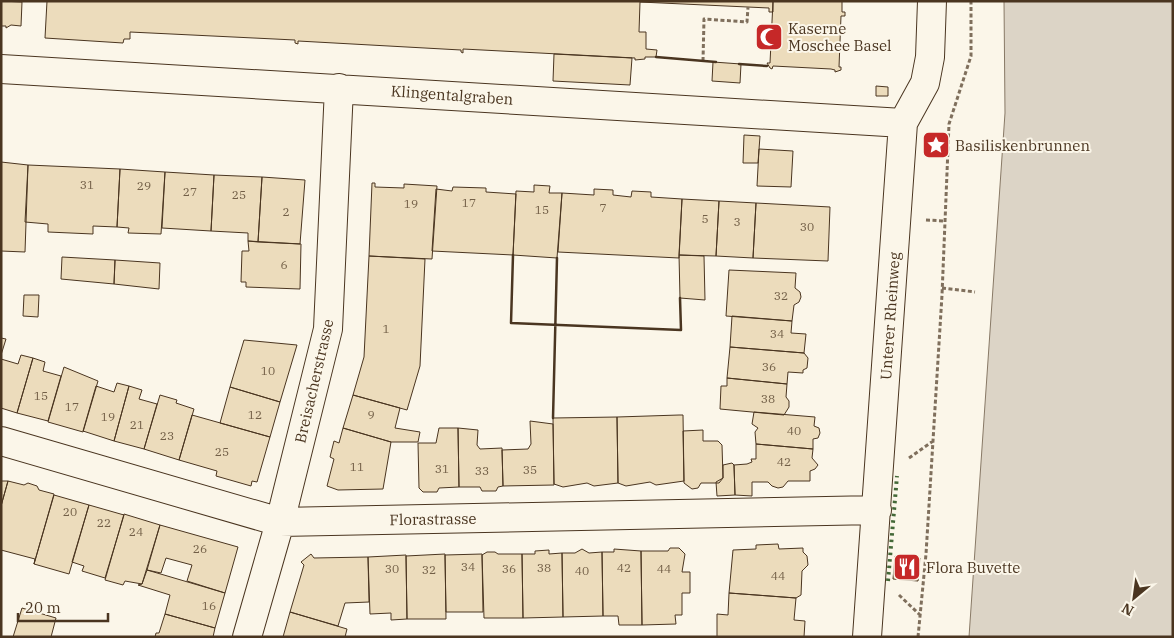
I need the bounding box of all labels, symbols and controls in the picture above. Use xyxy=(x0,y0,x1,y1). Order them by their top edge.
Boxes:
place label: Kaserne Moschee Basel xyxy=(788,19,892,55)
mosque icon: Kaserne Moschee Basel xyxy=(754,22,784,52)
street label: Klingentalgraben xyxy=(390,81,514,109)
place icon: Basiliskenbrunnen xyxy=(921,130,951,160)
place label: Basiliskenbrunnen xyxy=(955,136,1090,155)
house number: 31 xyxy=(80,177,94,192)
house number: 29 xyxy=(137,178,151,193)
house number: 27 xyxy=(183,184,197,199)
house number: 25 xyxy=(232,187,246,202)
house number: 17 xyxy=(462,195,476,210)
house number: 19 xyxy=(404,196,418,211)
house number: 7 xyxy=(599,200,607,215)
house number: 15 xyxy=(535,202,549,217)
house number: 2 xyxy=(282,204,290,219)
house number: 5 xyxy=(701,211,709,226)
house number: 3 xyxy=(733,214,741,229)
house number: 30 xyxy=(800,219,814,234)
street label: Unterer Rheinweg xyxy=(876,251,904,381)
house number: 6 xyxy=(280,257,288,272)
house number: 32 xyxy=(774,288,788,303)
street label: Breisacherstrasse xyxy=(290,317,338,445)
house number: 1 xyxy=(382,321,390,336)
house number: 34 xyxy=(770,326,784,341)
house number: 36 xyxy=(762,359,776,374)
house number: 10 xyxy=(261,363,275,378)
house number: 15 xyxy=(34,388,48,403)
house number: 38 xyxy=(761,391,775,406)
house number: 17 xyxy=(65,399,79,414)
house number: 12 xyxy=(248,407,262,422)
house number: 9 xyxy=(367,407,375,422)
house number: 19 xyxy=(101,409,115,424)
house number: 21 xyxy=(130,417,144,432)
house number: 40 xyxy=(787,423,801,438)
house number: 23 xyxy=(160,428,174,443)
house number: 25 xyxy=(215,444,229,459)
house number: 42 xyxy=(777,454,791,469)
house number: 11 xyxy=(350,459,364,474)
house number: 31 xyxy=(435,461,449,476)
house number: 35 xyxy=(523,462,537,477)
house number: 33 xyxy=(475,463,489,478)
house number: 20 xyxy=(63,504,77,519)
street label: Florastrasse xyxy=(389,509,477,529)
house number: 22 xyxy=(97,515,111,530)
house number: 24 xyxy=(129,524,143,539)
house number: 26 xyxy=(193,541,207,556)
restaurant icon: Flora Buvette xyxy=(892,552,922,582)
place label: Flora Buvette xyxy=(926,558,1020,577)
house number: 34 xyxy=(461,559,475,574)
house number: 38 xyxy=(537,560,551,575)
house number: 42 xyxy=(617,560,631,575)
house number: 30 xyxy=(385,561,399,576)
house number: 36 xyxy=(502,561,516,576)
house number: 44 xyxy=(657,561,671,576)
house number: 32 xyxy=(422,562,436,577)
house number: 40 xyxy=(575,563,589,578)
house number: 44 xyxy=(771,568,785,583)
north arrow xyxy=(1109,573,1159,623)
scale bar xyxy=(18,590,108,622)
text: 20 m xyxy=(25,598,61,617)
house number: 16 xyxy=(202,598,216,613)
text: N xyxy=(1118,599,1137,620)

